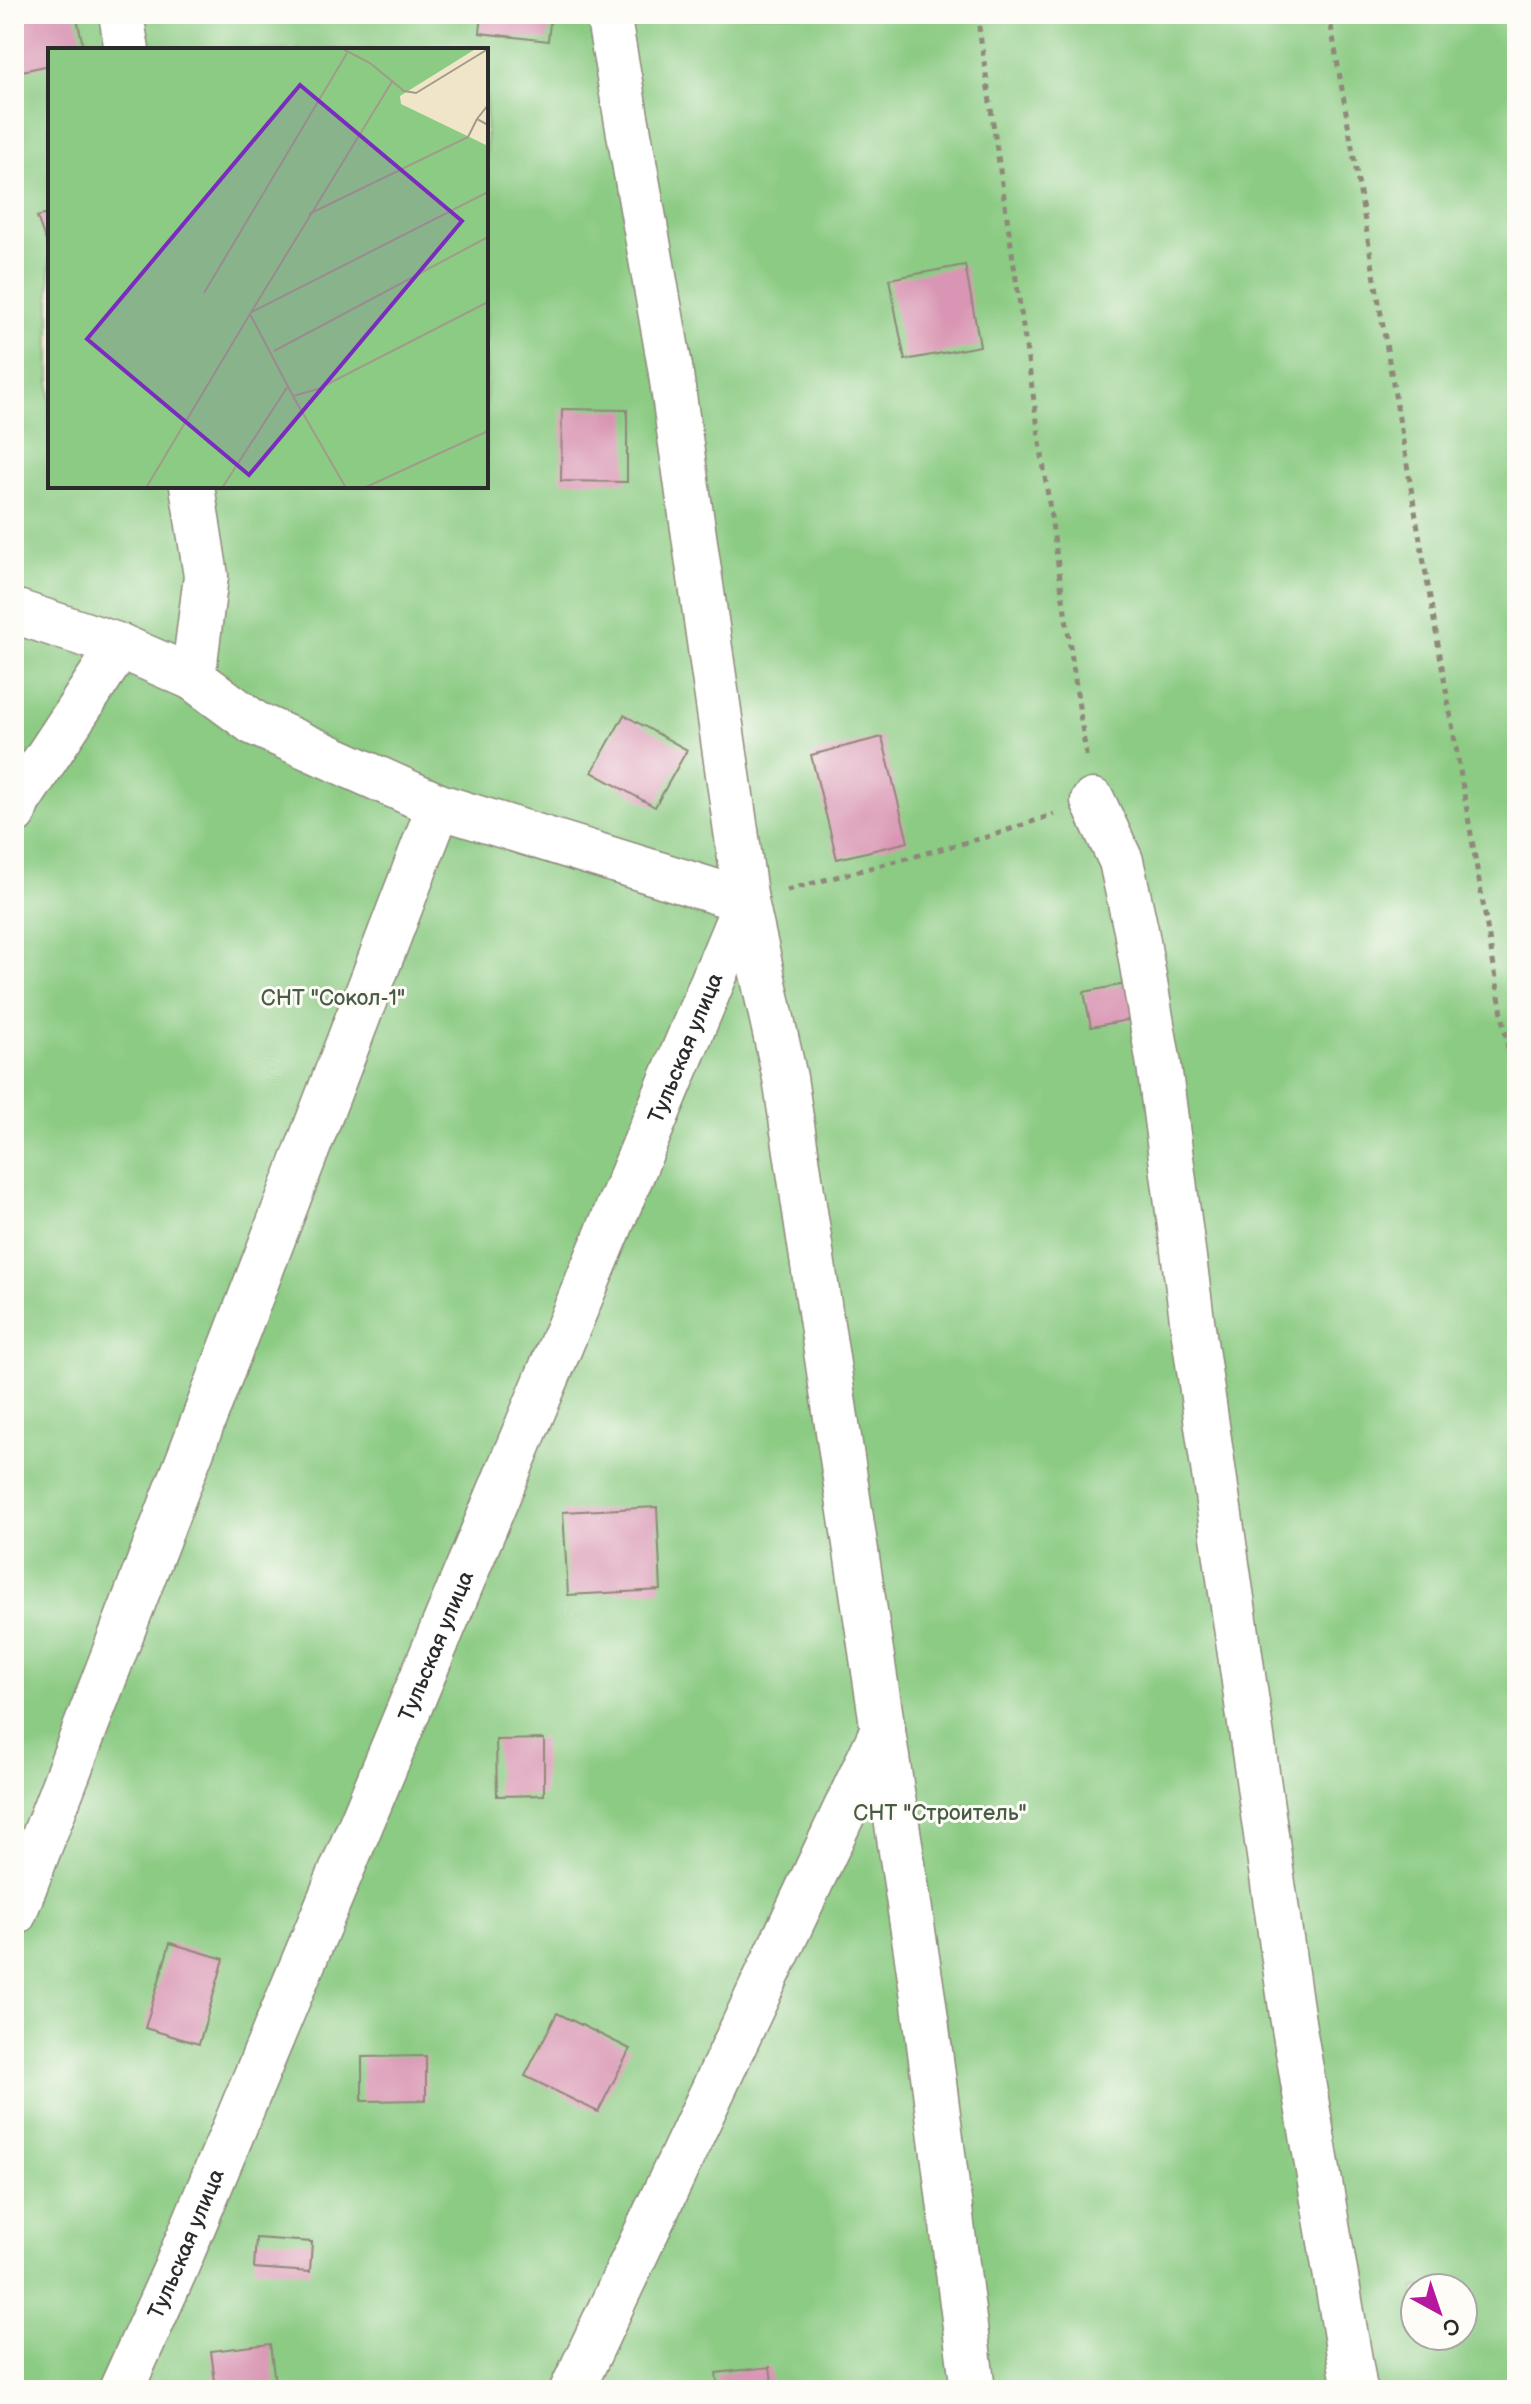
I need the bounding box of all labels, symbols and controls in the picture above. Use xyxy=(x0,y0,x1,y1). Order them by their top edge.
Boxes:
inset map xyxy=(48,48,488,488)
street label: Тульская улица xyxy=(643,969,730,1128)
park label: СНТ "Сокол-1" xyxy=(261,985,405,1012)
street label: Тульская улица xyxy=(393,1567,480,1726)
park label: СНТ "Строитель" xyxy=(853,1800,1027,1827)
street label: Тульская улица xyxy=(143,2165,231,2323)
north arrow xyxy=(1399,2272,1479,2352)
text: С xyxy=(1436,2311,1465,2341)

